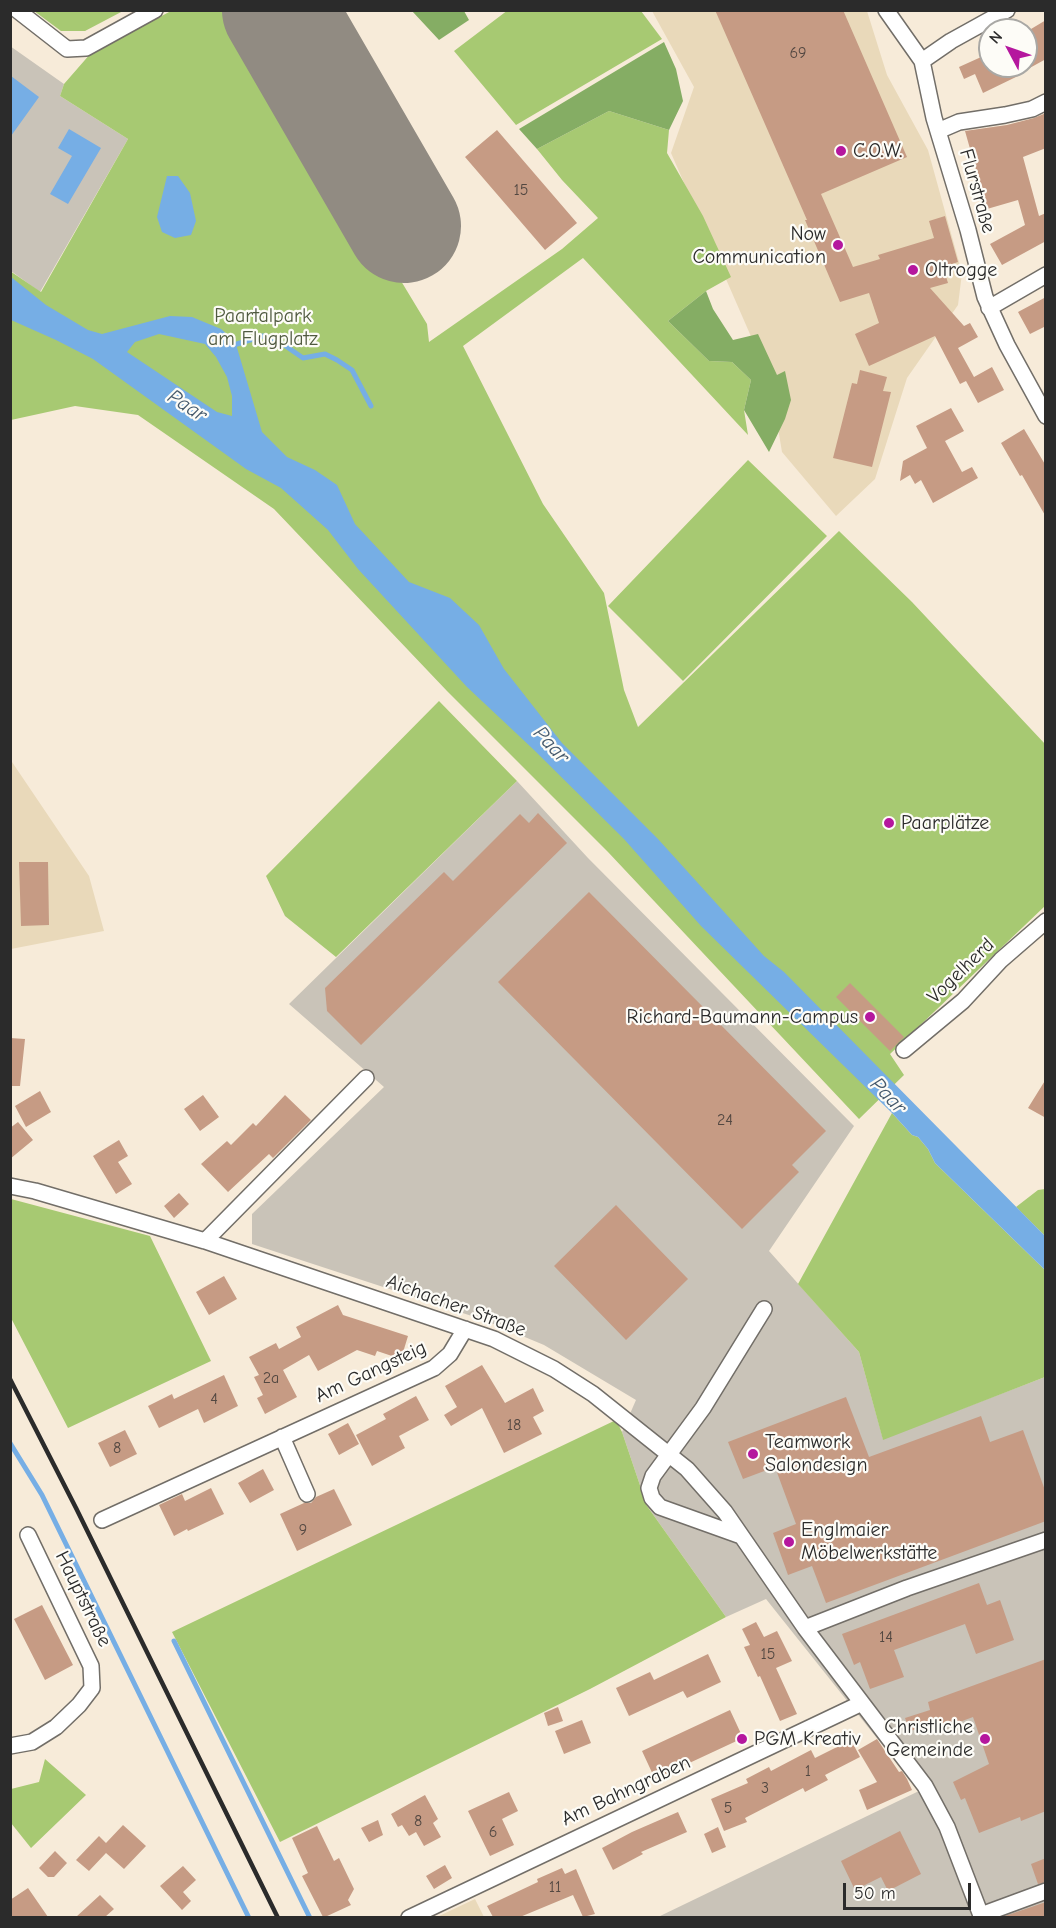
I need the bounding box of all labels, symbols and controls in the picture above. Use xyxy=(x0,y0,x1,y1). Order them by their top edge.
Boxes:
north arrow xyxy=(978,18,1038,78)
text: N xyxy=(986,28,1006,47)
house number: 69 xyxy=(789,43,807,63)
place label: C.O.W. xyxy=(853,139,902,163)
marker: C.O.W. xyxy=(834,144,848,158)
street label: Flurstraße xyxy=(954,146,1000,236)
house number: 15 xyxy=(513,180,529,200)
place label: Now Communication xyxy=(692,222,826,269)
marker: Now Communication xyxy=(831,238,845,252)
place label: Oltrogge xyxy=(925,258,997,282)
marker: Oltrogge xyxy=(906,263,920,277)
park label: Paartalpark am Flugplatz xyxy=(208,304,318,351)
water label: Paar xyxy=(163,384,211,428)
water label: Paar xyxy=(528,721,574,769)
place label: Paarplätze xyxy=(901,811,989,835)
marker: Paarplätze xyxy=(882,816,896,830)
street label: Vogelherd xyxy=(923,933,999,1009)
place label: Richard-Baumann-Campus xyxy=(627,1005,858,1029)
marker: Richard-Baumann-Campus xyxy=(863,1010,877,1024)
water label: Paar xyxy=(864,1072,912,1120)
house number: 24 xyxy=(717,1110,733,1130)
street label: Aichacher Straße xyxy=(383,1270,529,1342)
street label: Am Gangsteig xyxy=(312,1336,430,1408)
house number: 2a xyxy=(263,1368,279,1388)
house number: 4 xyxy=(210,1389,218,1409)
house number: 18 xyxy=(507,1415,521,1435)
place label: Teamwork Salondesign xyxy=(765,1430,868,1477)
house number: 8 xyxy=(113,1438,121,1458)
marker: Teamwork Salondesign xyxy=(746,1447,760,1461)
place label: Englmaier Möbelwerkstätte xyxy=(801,1518,937,1565)
house number: 9 xyxy=(299,1520,307,1540)
marker: Englmaier Möbelwerkstätte xyxy=(782,1535,796,1549)
street label: Hauptstraße xyxy=(50,1547,116,1651)
house number: 14 xyxy=(879,1627,893,1647)
house number: 15 xyxy=(760,1644,776,1664)
place label: Christliche Gemeinde xyxy=(884,1715,973,1762)
place label: PGM Kreativ xyxy=(754,1727,861,1751)
marker: PGM Kreativ xyxy=(735,1732,749,1746)
marker: Christliche Gemeinde xyxy=(978,1732,992,1746)
street label: Am Bahngraben xyxy=(558,1751,694,1831)
house number: 1 xyxy=(805,1761,811,1781)
house number: 3 xyxy=(761,1778,769,1798)
house number: 5 xyxy=(724,1798,732,1818)
house number: 8 xyxy=(414,1811,422,1831)
house number: 6 xyxy=(489,1822,497,1842)
scale bar xyxy=(846,1871,974,1909)
house number: 11 xyxy=(549,1877,561,1897)
text: 50 m xyxy=(854,1883,896,1904)

